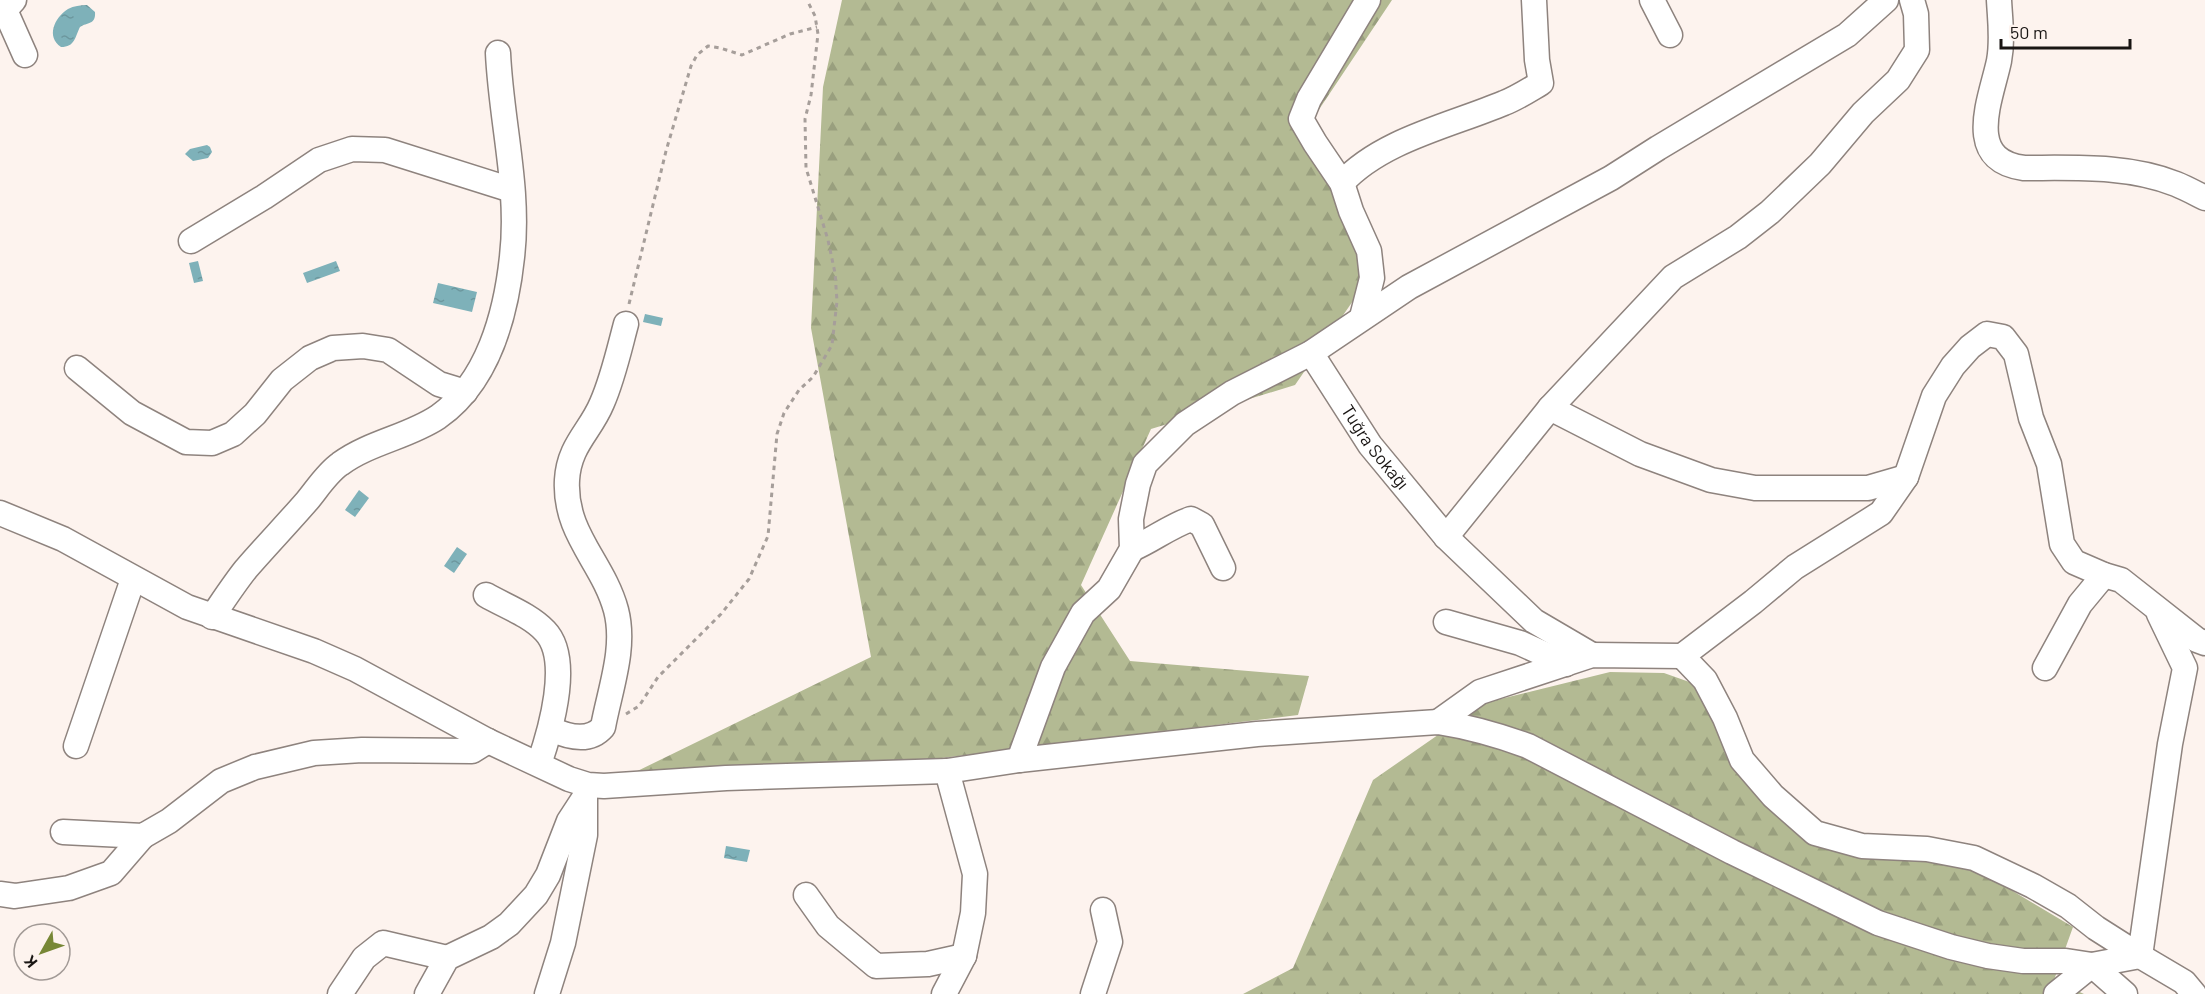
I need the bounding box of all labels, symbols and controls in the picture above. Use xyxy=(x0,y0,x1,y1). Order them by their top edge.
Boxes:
scale bar xyxy=(2001,12,2130,50)
text: 50 m xyxy=(2010,21,2048,43)
street label: Tuğra Sokağı xyxy=(1337,400,1414,494)
north arrow xyxy=(12,922,72,982)
text: K xyxy=(20,952,41,972)

